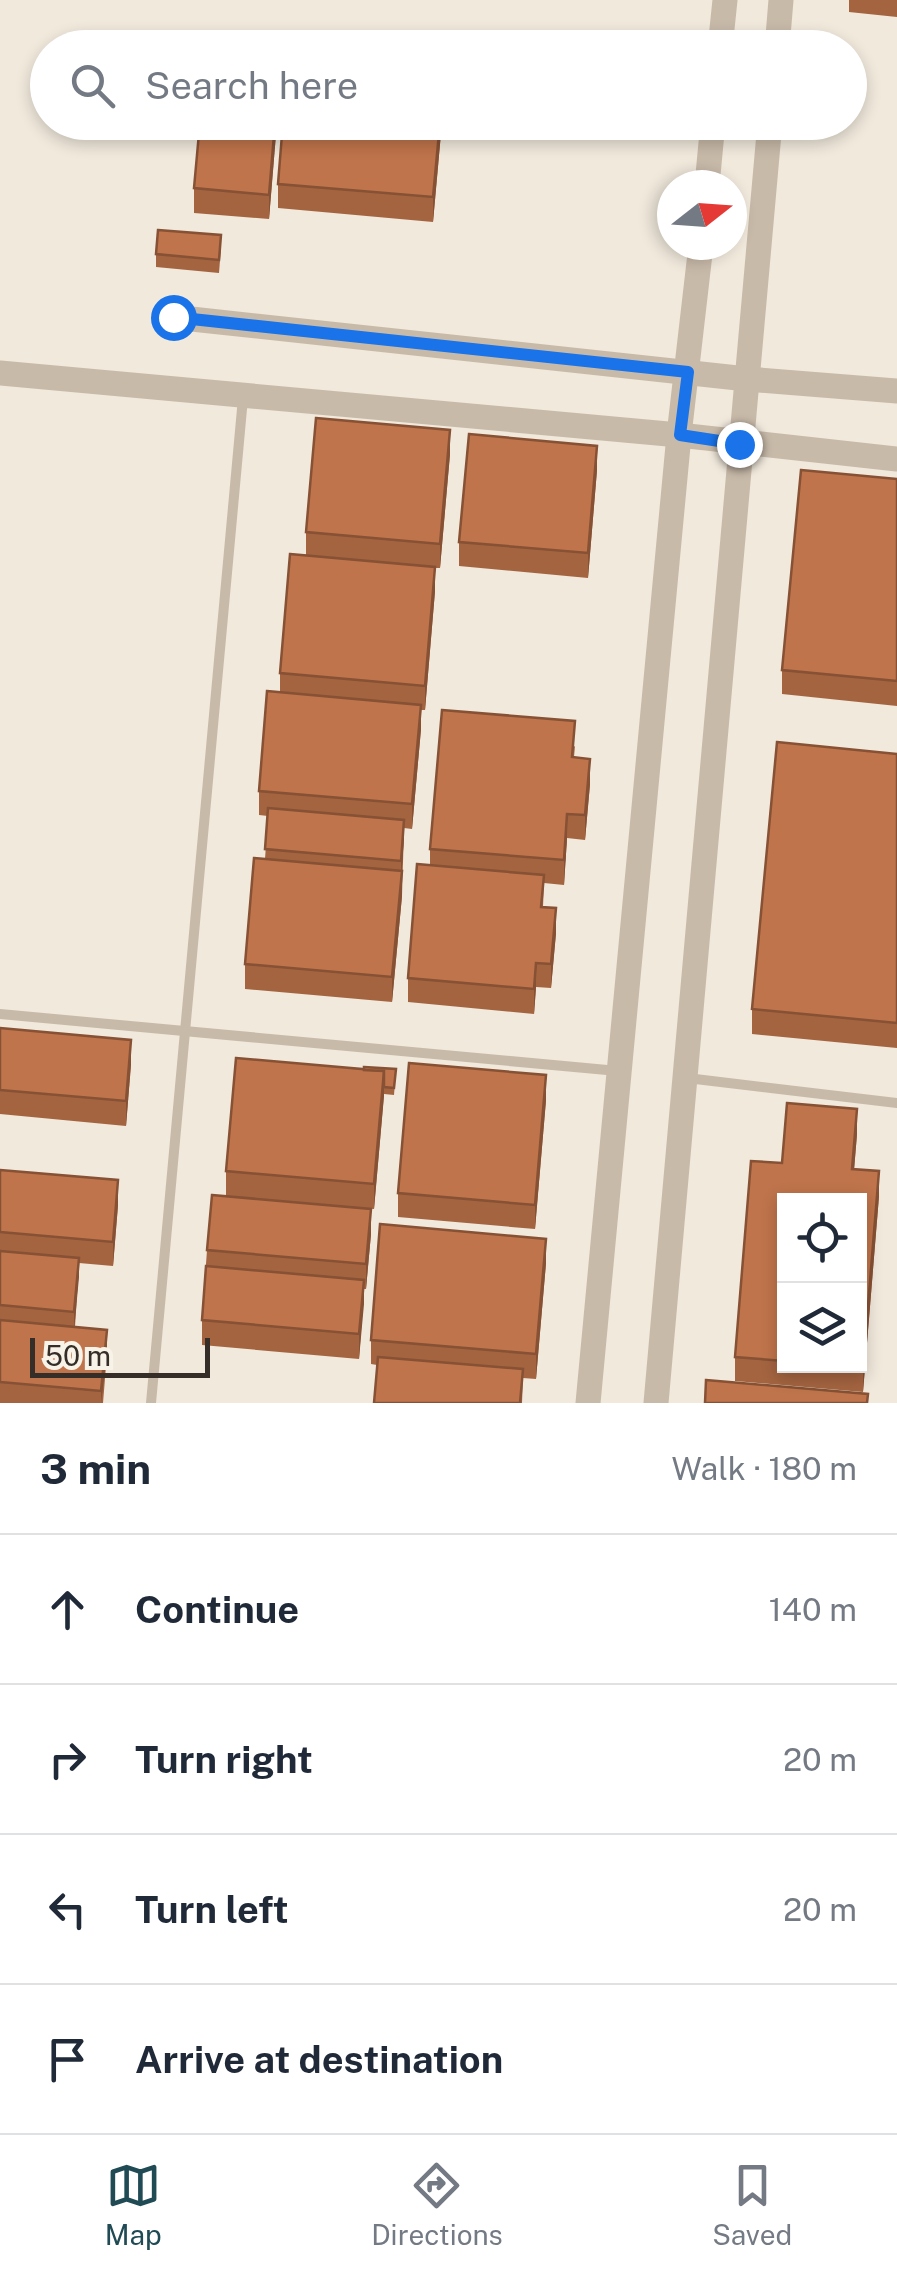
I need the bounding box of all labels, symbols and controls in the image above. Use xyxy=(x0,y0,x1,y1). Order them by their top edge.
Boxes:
search box xyxy=(30,30,867,140)
icon: search xyxy=(65,58,120,113)
text: Search here xyxy=(145,63,358,108)
north arrow xyxy=(657,170,747,260)
route start xyxy=(151,295,197,341)
route end xyxy=(717,422,763,468)
map controls xyxy=(777,1193,867,1373)
button: locate xyxy=(777,1193,867,1283)
button: layers xyxy=(777,1283,867,1373)
scale bar xyxy=(30,1333,210,1378)
text: 50 m xyxy=(45,1339,111,1372)
text: 3 min xyxy=(40,1444,151,1493)
text: Walk · 180 m xyxy=(671,1450,857,1487)
icon: ahead xyxy=(40,1582,95,1637)
text: Continue xyxy=(135,1587,299,1632)
text: 140 m xyxy=(769,1591,857,1628)
icon: right xyxy=(40,1732,95,1787)
text: Turn right xyxy=(135,1737,313,1782)
text: 20 m xyxy=(783,1741,857,1778)
icon: left xyxy=(40,1882,95,1937)
text: Turn left xyxy=(135,1887,289,1932)
text: 20 m xyxy=(783,1891,857,1928)
icon: arrive xyxy=(40,2032,95,2087)
text: Arrive at destination xyxy=(135,2037,503,2082)
tab: Map xyxy=(105,2158,162,2251)
tab: Directions xyxy=(371,2158,503,2251)
tab: Saved xyxy=(712,2158,792,2251)

